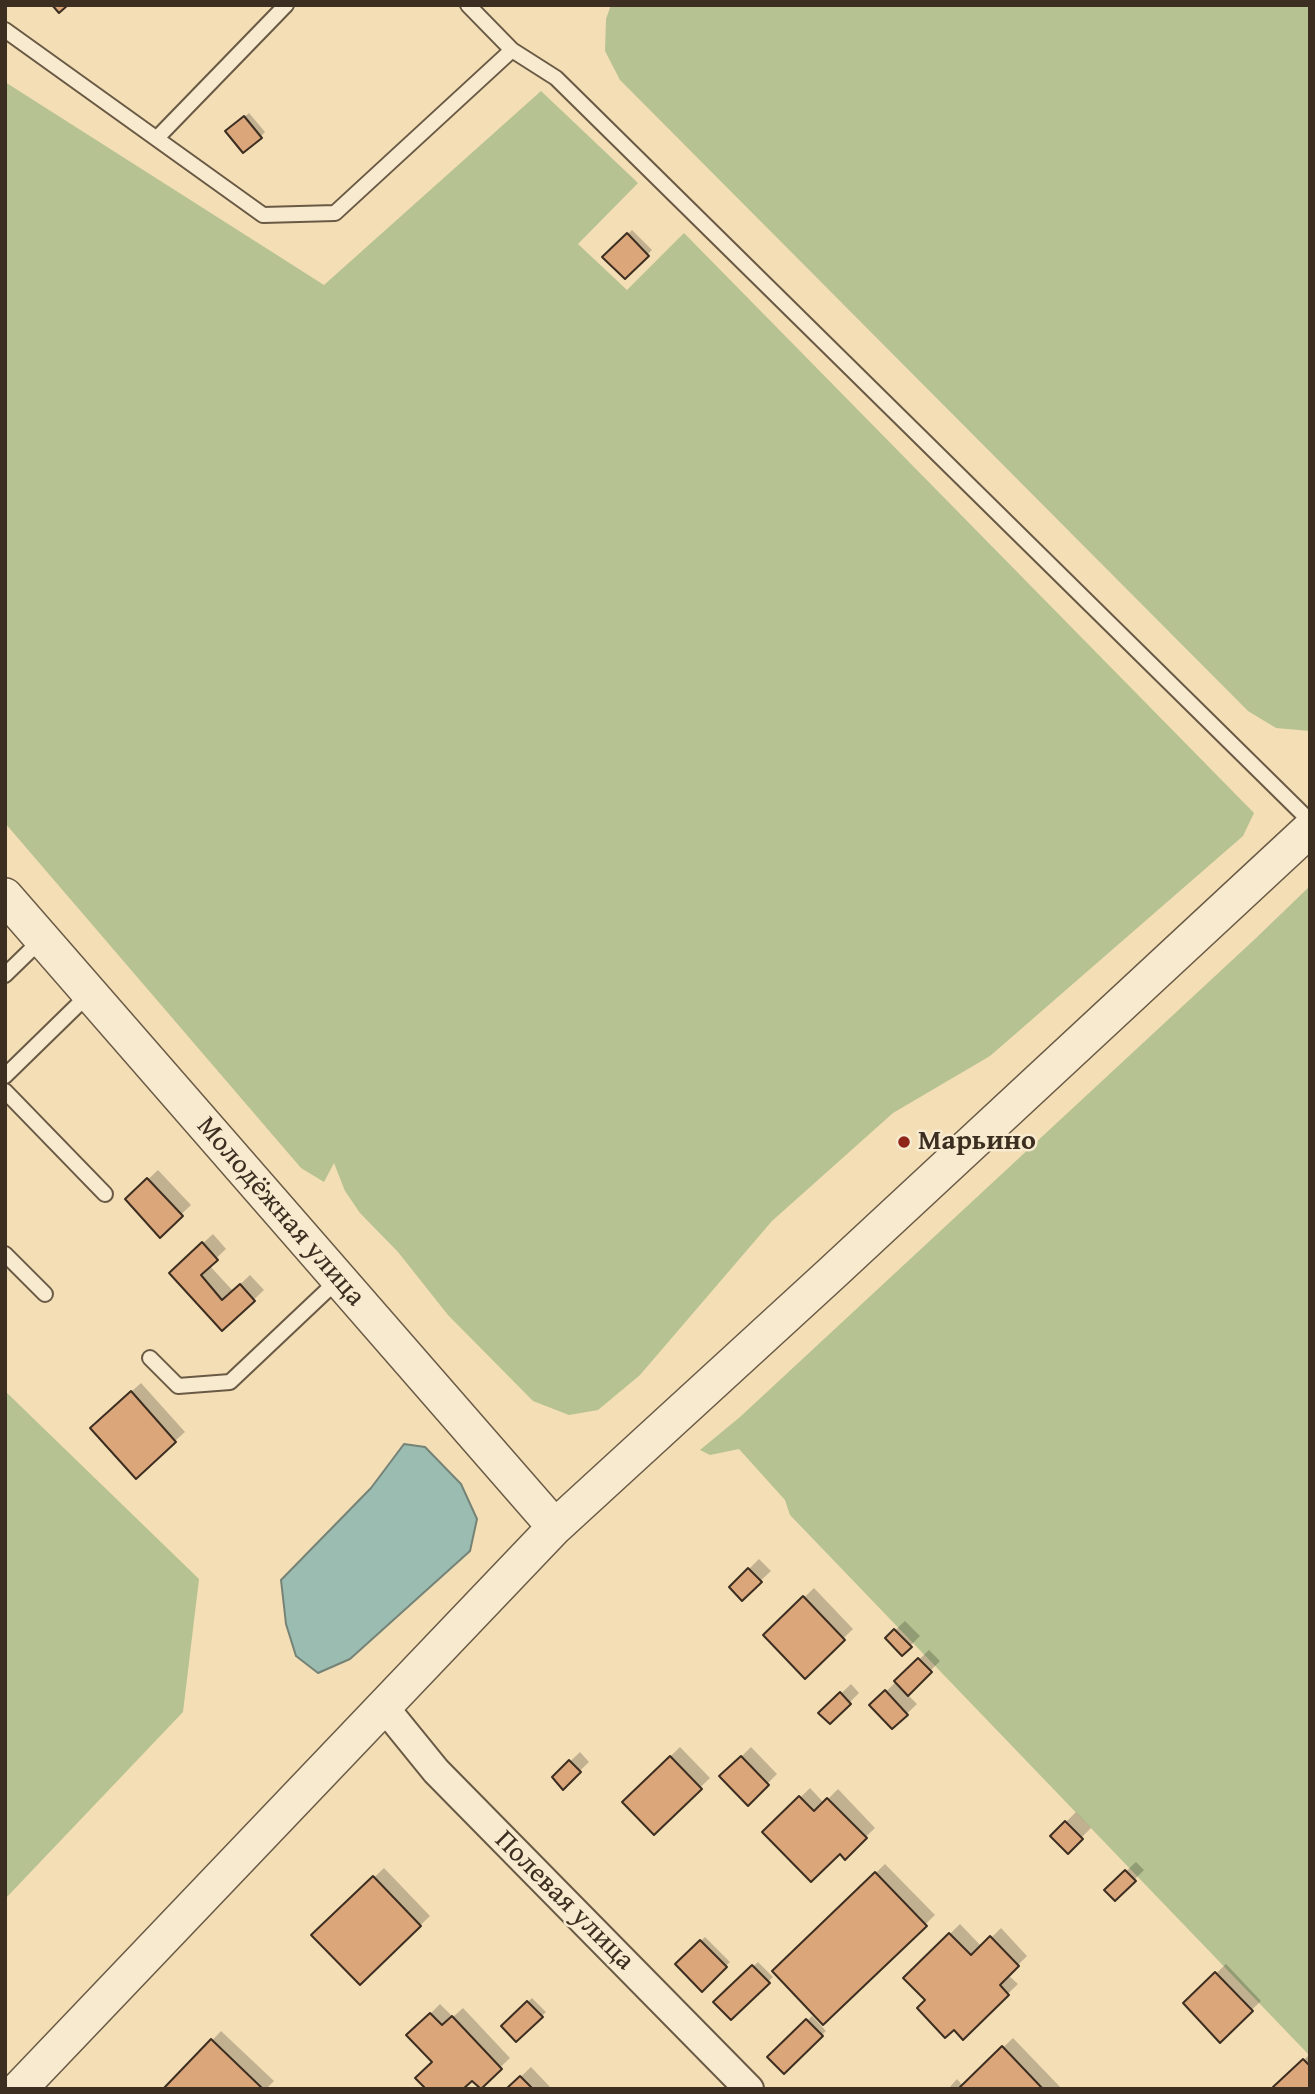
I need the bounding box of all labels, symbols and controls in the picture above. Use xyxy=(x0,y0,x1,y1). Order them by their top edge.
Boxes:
street label: Молодёжная улица xyxy=(188,1110,372,1314)
place label: Марьино xyxy=(918,1125,1036,1159)
marker: Марьино xyxy=(896,1134,912,1150)
street label: Полевая улица xyxy=(487,1824,641,1978)

